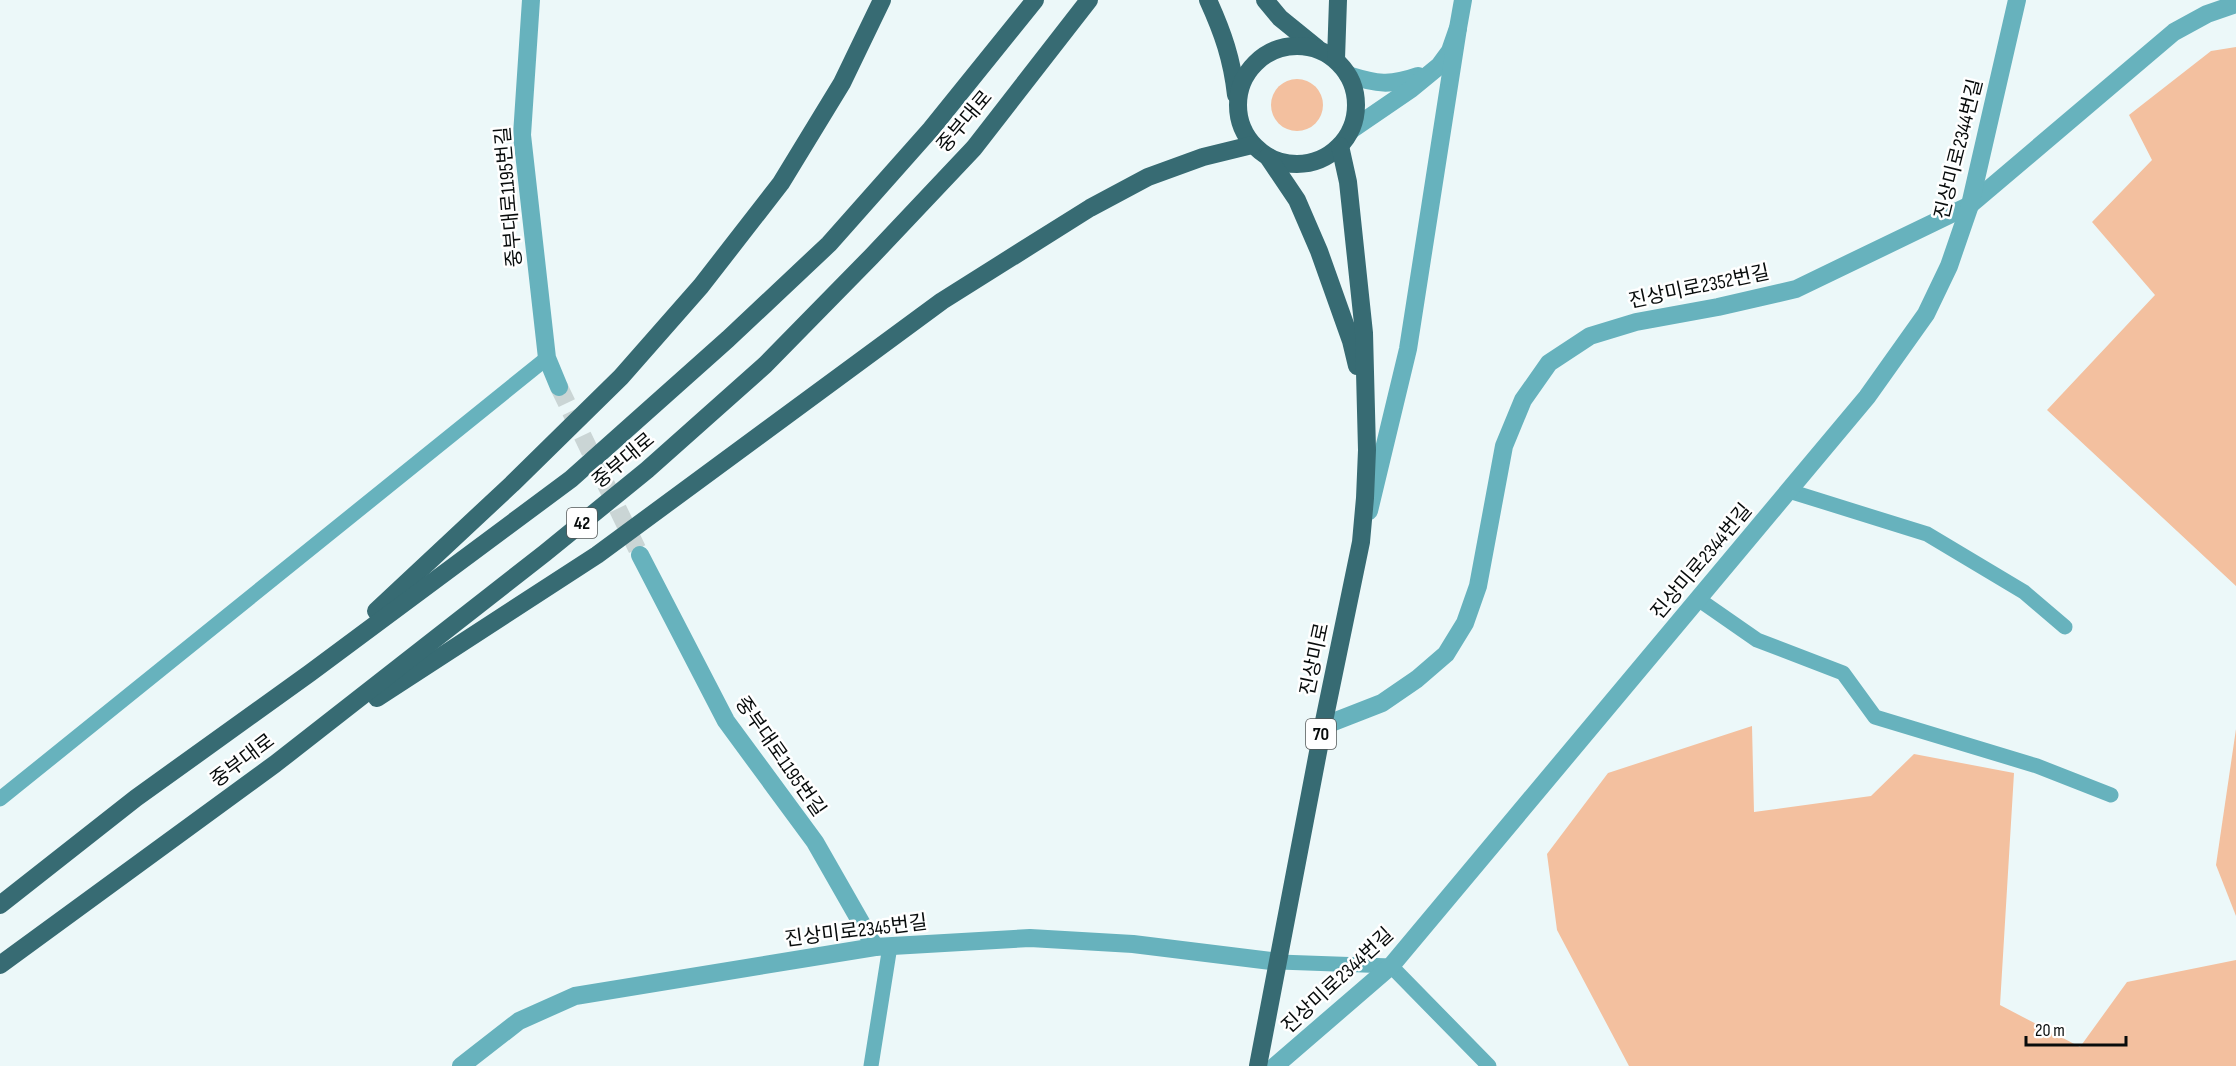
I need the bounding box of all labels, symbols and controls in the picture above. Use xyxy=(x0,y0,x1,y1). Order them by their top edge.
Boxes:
street label: 진상미로2344번길 xyxy=(1930,77,1988,222)
street label: 중부대로 xyxy=(932,86,998,158)
street label: 중부대로1195번길 xyxy=(491,125,527,268)
street label: 진상미로2352번길 xyxy=(1627,260,1772,314)
street label: 중부대로 xyxy=(588,428,660,494)
street label: 진상미로2344번길 xyxy=(1646,499,1757,624)
road number: 42 xyxy=(567,508,597,538)
street label: 진상미로 xyxy=(1296,621,1334,698)
street label: 중부대로1195번길 xyxy=(730,692,831,821)
road number: 70 xyxy=(1306,719,1336,749)
street label: 중부대로 xyxy=(206,729,279,793)
street label: 진상미로2345번길 xyxy=(783,910,929,952)
street label: 진상미로2344번길 xyxy=(1277,923,1398,1039)
scale bar xyxy=(2026,1009,2126,1047)
text: 20 m xyxy=(2035,1020,2065,1041)

